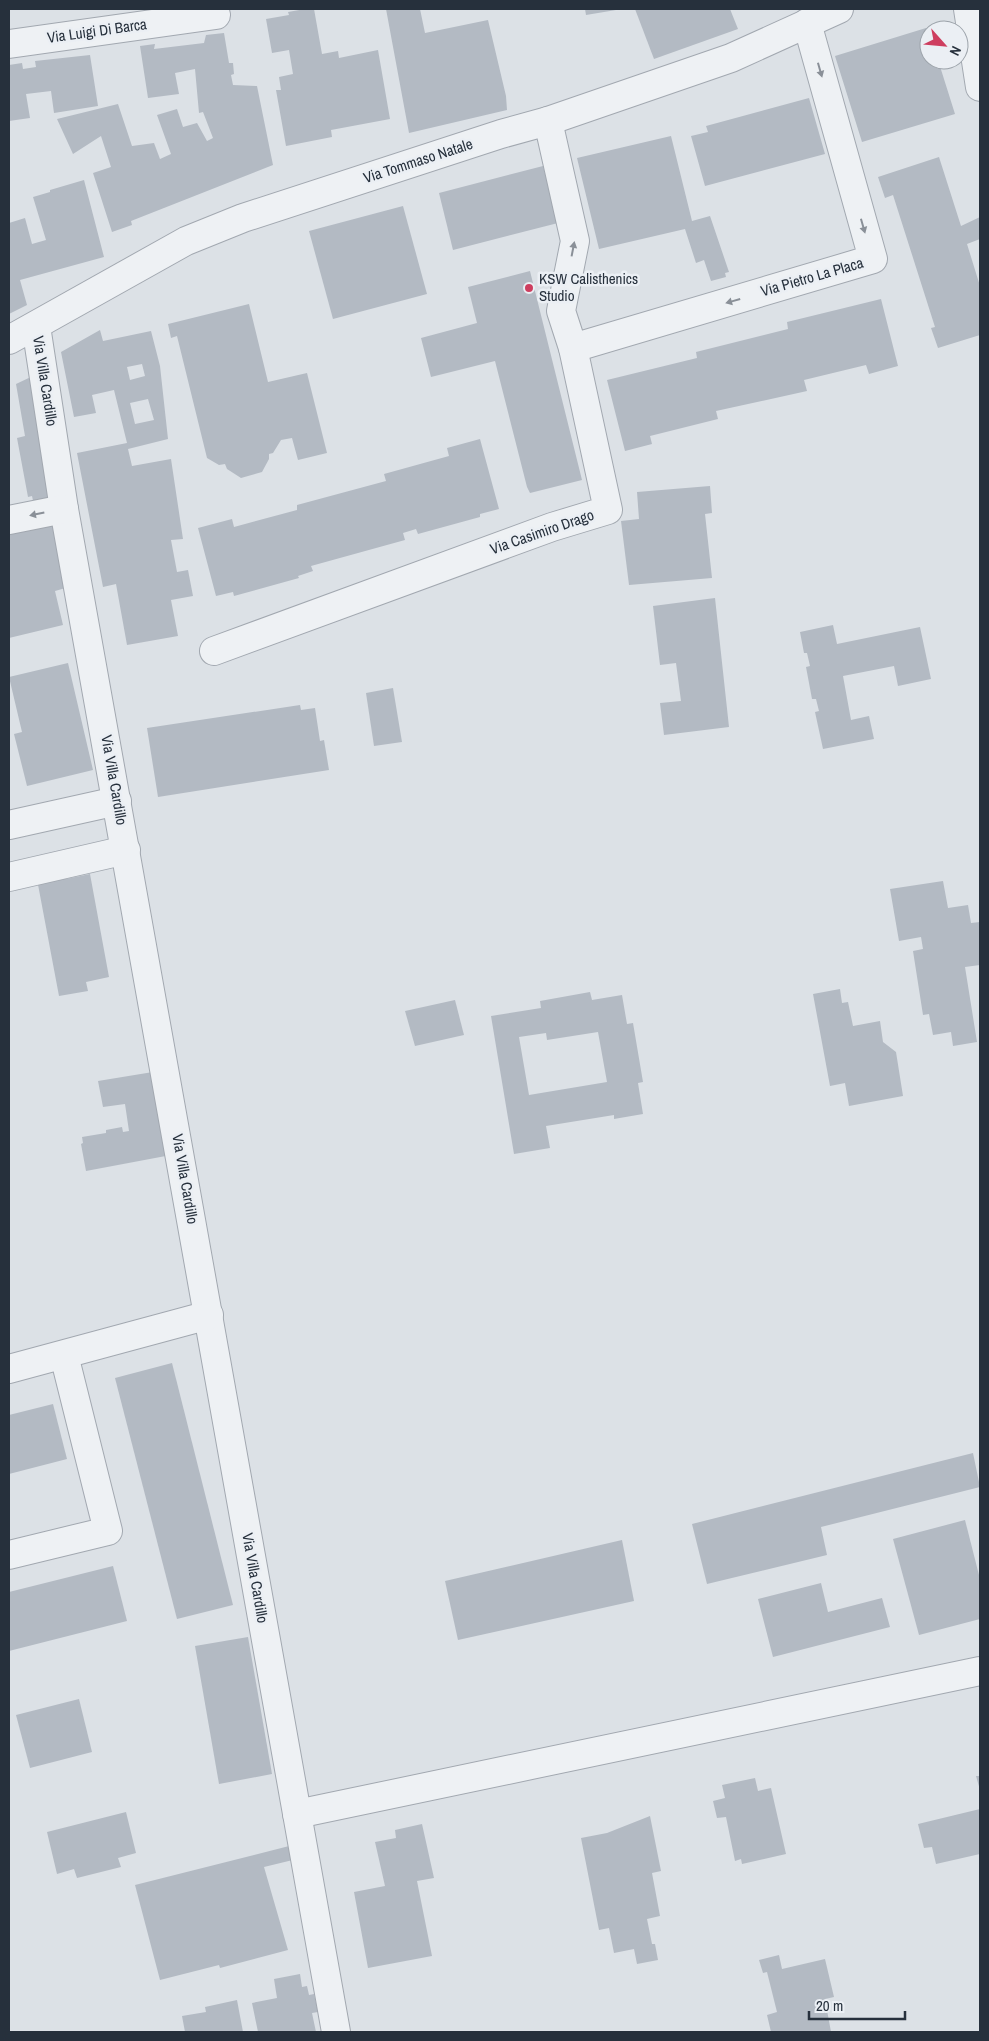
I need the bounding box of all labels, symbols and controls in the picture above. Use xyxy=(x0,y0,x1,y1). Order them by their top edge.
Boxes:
street label: Via Luigi Di Barca xyxy=(46,13,148,48)
north arrow xyxy=(919,20,969,70)
text: N xyxy=(946,43,965,59)
one-way arrow xyxy=(816,62,824,77)
street label: Via Tommaso Natale xyxy=(361,133,475,188)
one-way arrow xyxy=(860,219,868,234)
one-way arrow xyxy=(569,242,577,257)
street label: Via Pietro La Placa xyxy=(758,252,866,301)
place label: KSW Calisthenics Studio xyxy=(539,268,638,306)
marker: KSW Calisthenics Studio xyxy=(523,282,535,294)
one-way arrow xyxy=(725,297,740,305)
street label: Via Villa Cardillo xyxy=(28,334,63,428)
street label: Via Casimiro Drago xyxy=(487,504,597,559)
one-way arrow xyxy=(28,511,44,519)
street label: Via Villa Cardillo xyxy=(96,733,133,827)
street label: Via Villa Cardillo xyxy=(167,1132,204,1226)
street label: Via Villa Cardillo xyxy=(237,1531,274,1625)
scale bar xyxy=(809,1988,905,2020)
text: 20 m xyxy=(816,1995,843,2016)

